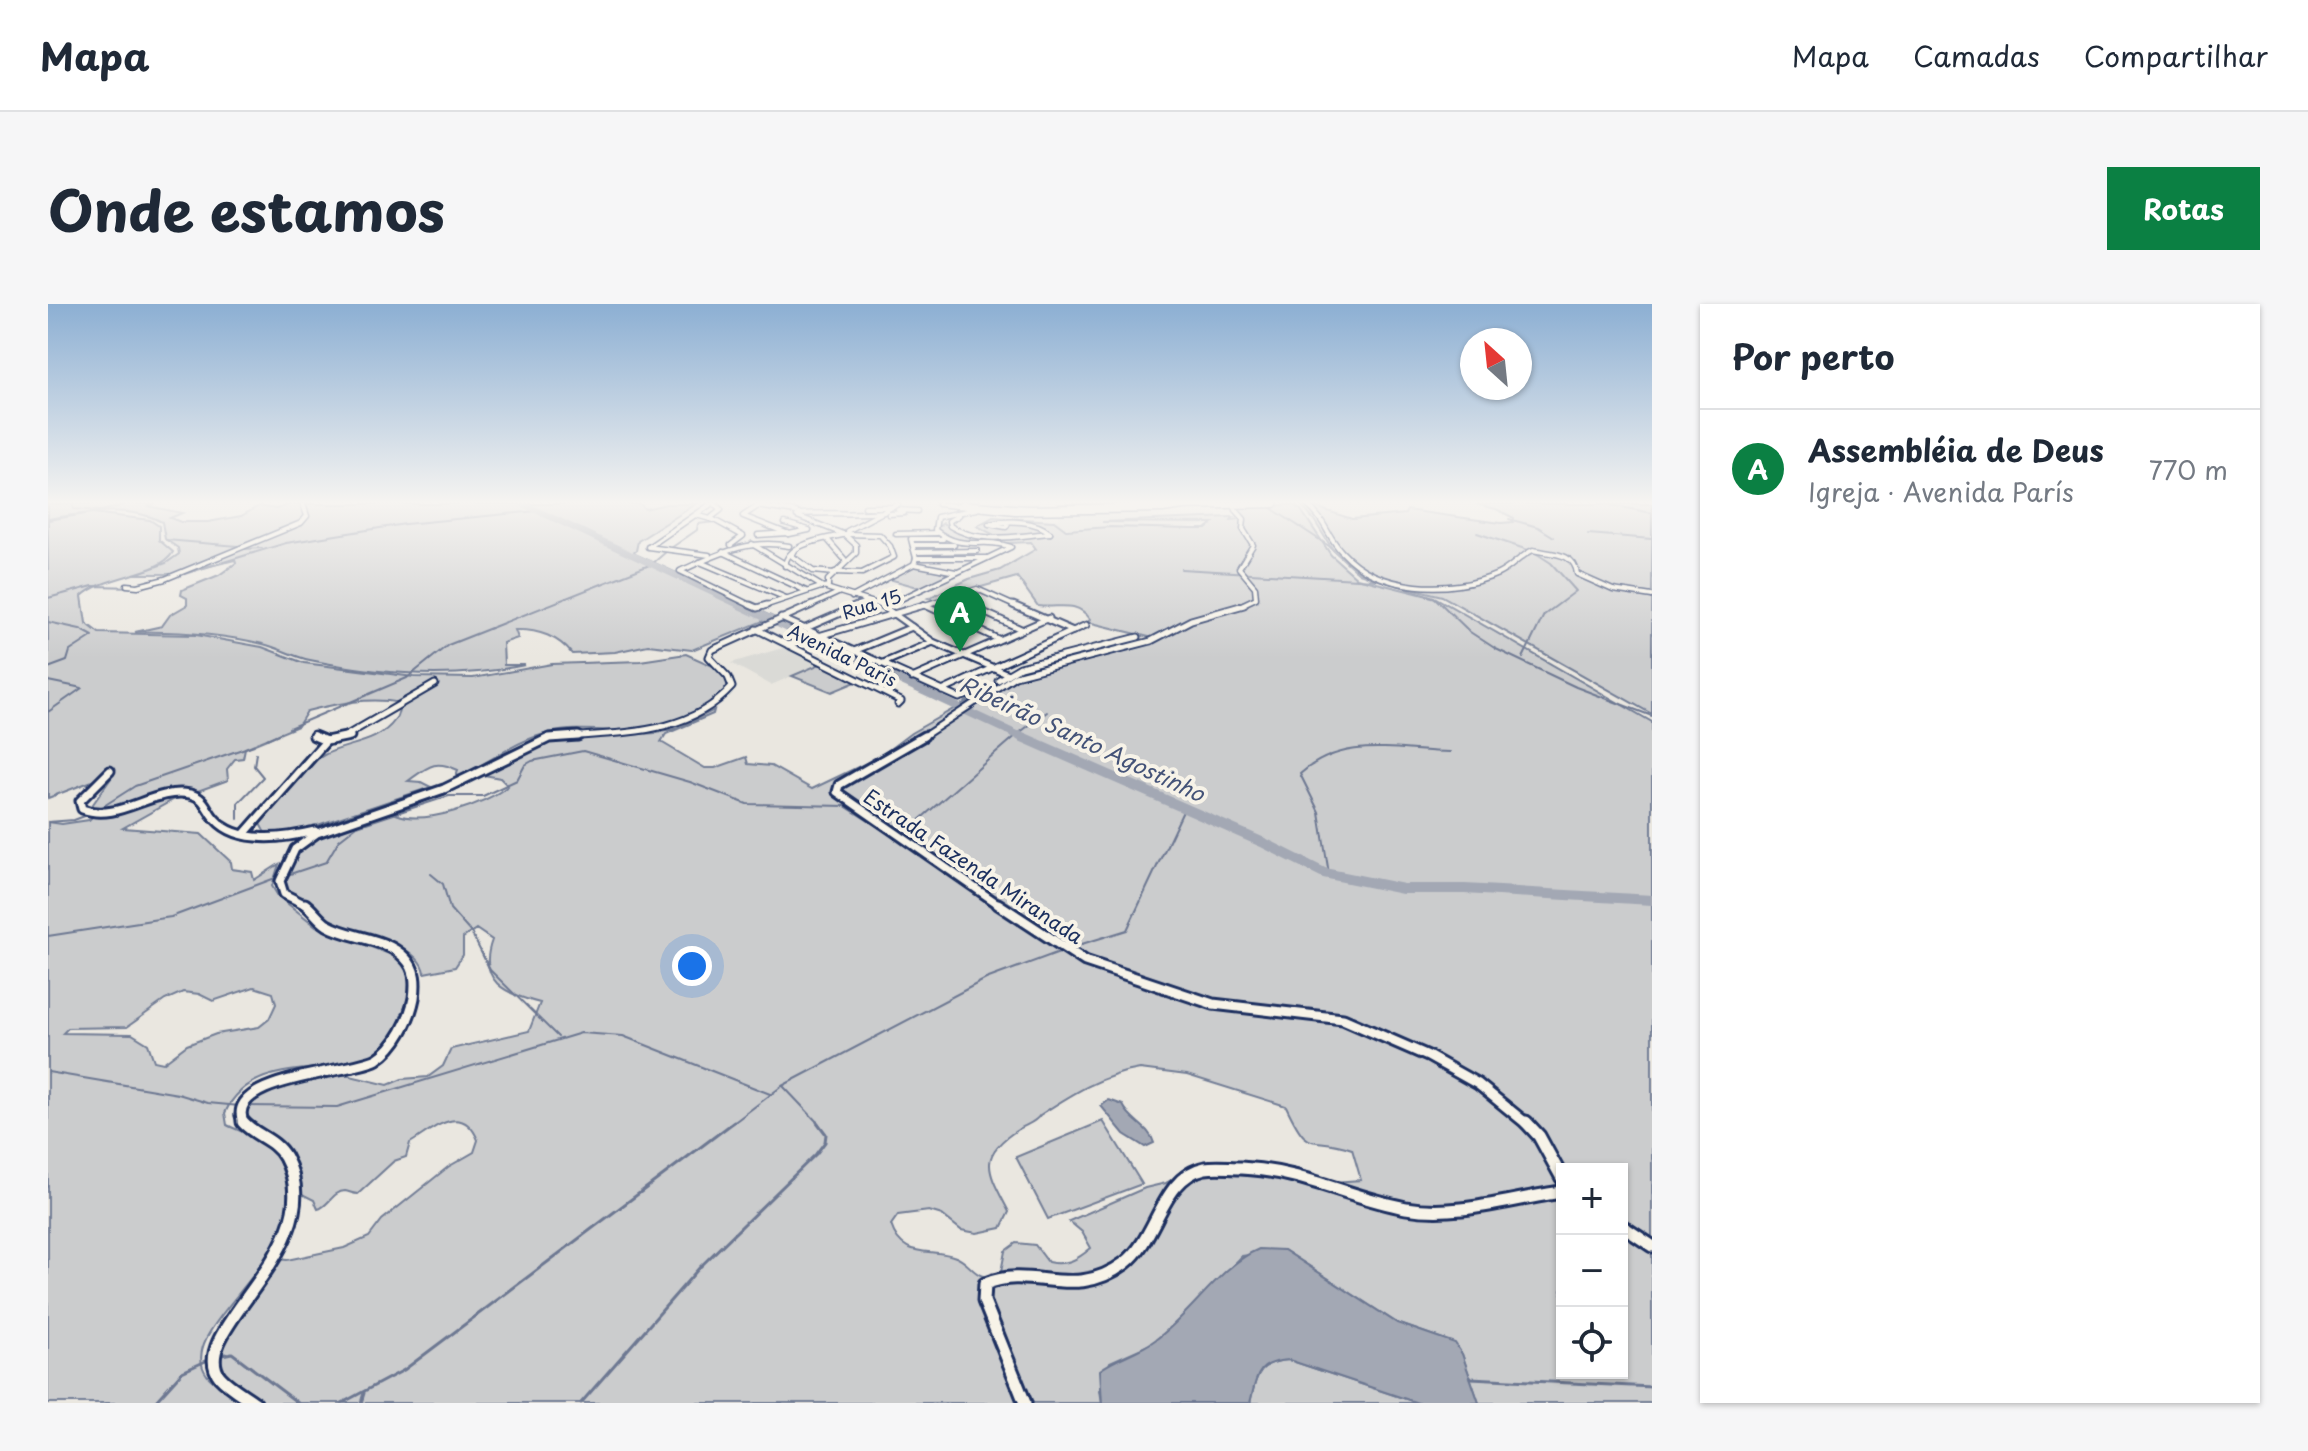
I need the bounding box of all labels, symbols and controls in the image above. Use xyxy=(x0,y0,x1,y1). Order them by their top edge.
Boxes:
text: Mapa xyxy=(40,27,150,84)
text: Mapa xyxy=(1792,34,1869,77)
text: Camadas xyxy=(1913,34,2040,77)
text: Compartilhar xyxy=(2084,34,2268,77)
text: Onde estamos xyxy=(48,166,445,251)
button: Rotas xyxy=(2107,167,2260,250)
north arrow xyxy=(1460,328,1532,400)
text: Por perto xyxy=(1732,330,1894,382)
text: Assembléia de Deus xyxy=(1808,427,2104,472)
text: A xyxy=(1748,450,1768,489)
text: 770 m xyxy=(2149,450,2228,489)
text: Igreja · Avenida París xyxy=(1808,472,2074,511)
street label: Rua 15 xyxy=(839,582,905,625)
pin: A xyxy=(934,586,986,652)
street label: Avenida Paris xyxy=(784,617,902,693)
water label: Ribeirão Santo Agostinho xyxy=(955,666,1212,810)
street label: Estrada Fazenda Miranada xyxy=(858,781,1090,951)
your location xyxy=(672,946,712,986)
map controls xyxy=(1556,1163,1628,1379)
button: + xyxy=(1556,1163,1628,1235)
button: − xyxy=(1556,1235,1628,1307)
button: locate xyxy=(1556,1307,1628,1379)

